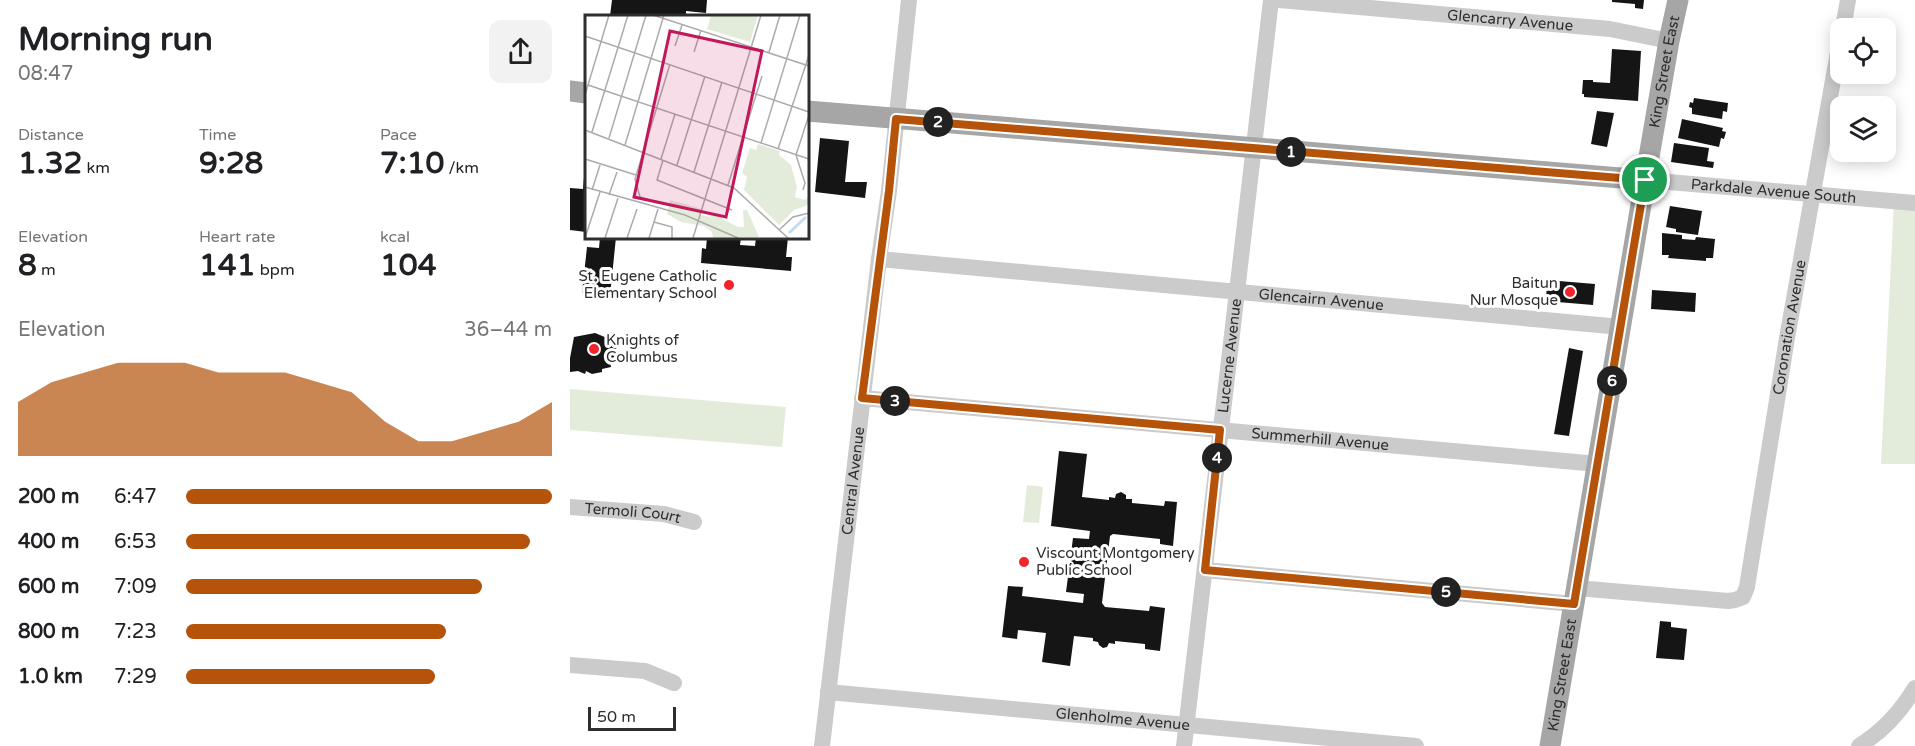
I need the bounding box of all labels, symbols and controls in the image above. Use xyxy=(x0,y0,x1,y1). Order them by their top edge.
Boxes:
street label: Glencarry Avenue xyxy=(1446,6,1574,35)
street label: King Street East xyxy=(1645,13,1683,129)
inset map xyxy=(585,15,808,238)
map controls xyxy=(1830,18,1896,162)
button: locate xyxy=(1830,18,1896,84)
text: Morning run xyxy=(18,20,213,59)
button: share xyxy=(489,20,552,83)
text: 08:47 xyxy=(18,62,73,86)
button: layers xyxy=(1830,96,1896,162)
pin: 2 xyxy=(923,107,953,137)
text: 2 xyxy=(933,112,943,132)
text: Distance xyxy=(18,125,84,145)
text: Time xyxy=(199,125,236,145)
text: Pace xyxy=(380,125,417,145)
pin: 1 xyxy=(1276,137,1306,167)
text: 1 xyxy=(1286,142,1296,162)
text: 1.32 xyxy=(18,145,82,182)
text: 9:28 xyxy=(199,145,263,182)
text: 7:10 xyxy=(380,145,444,182)
pin xyxy=(1619,154,1670,205)
text: km xyxy=(82,158,110,178)
text: /km xyxy=(444,158,479,178)
icon: arrive xyxy=(1628,163,1661,196)
street label: Parkdale Avenue South xyxy=(1690,175,1857,207)
text: Elevation xyxy=(18,227,88,247)
text: Heart rate xyxy=(199,227,275,247)
text: kcal xyxy=(380,227,410,247)
text: 8 xyxy=(18,247,37,284)
text: 141 xyxy=(199,247,256,284)
text: 104 xyxy=(380,247,437,284)
street label: Coronation Avenue xyxy=(1769,258,1810,396)
text: m xyxy=(37,260,56,280)
text: bpm xyxy=(256,260,295,280)
place label: St. Eugene Catholic Elementary School xyxy=(578,267,717,302)
place label: Baitun Nur Mosque xyxy=(1470,274,1558,309)
marker: St. Eugene Catholic Elementary School xyxy=(722,278,736,292)
street label: Glencairn Avenue xyxy=(1258,285,1384,314)
marker: Baitun Nur Mosque xyxy=(1563,285,1577,299)
street label: Lucerne Avenue xyxy=(1214,297,1245,414)
text: Elevation xyxy=(18,318,105,342)
text: 36–44 m xyxy=(464,318,552,342)
place label: Knights of Columbus xyxy=(606,331,679,366)
marker: Knights of Columbus xyxy=(587,342,601,356)
pin: 6 xyxy=(1597,366,1627,396)
text: 6 xyxy=(1607,371,1617,391)
pin: 3 xyxy=(880,386,910,416)
text: 3 xyxy=(890,391,900,411)
street label: Summerhill Avenue xyxy=(1251,424,1390,454)
street label: Central Avenue xyxy=(838,426,868,536)
pin: 4 xyxy=(1202,443,1232,473)
text: 4 xyxy=(1212,448,1222,468)
text: 200 m xyxy=(18,485,79,509)
text: 6:47 xyxy=(114,485,157,509)
street label: Termoli Court xyxy=(584,499,683,527)
text: 400 m xyxy=(18,530,79,554)
text: 6:53 xyxy=(114,530,157,554)
place label: Viscount Montgomery Public School xyxy=(1036,544,1195,579)
marker: Viscount Montgomery Public School xyxy=(1017,555,1031,569)
text: 600 m xyxy=(18,575,79,599)
text: 7:09 xyxy=(114,575,157,599)
pin: 5 xyxy=(1431,577,1461,607)
text: 5 xyxy=(1441,582,1451,602)
street label: King Street East xyxy=(1544,617,1580,733)
text: 800 m xyxy=(18,620,79,644)
text: 7:23 xyxy=(114,620,157,644)
text: 1.0 km xyxy=(18,665,83,689)
text: 7:29 xyxy=(114,665,157,689)
scale bar xyxy=(588,704,676,732)
street label: Glenholme Avenue xyxy=(1055,704,1191,734)
text: 50 m xyxy=(597,707,636,727)

